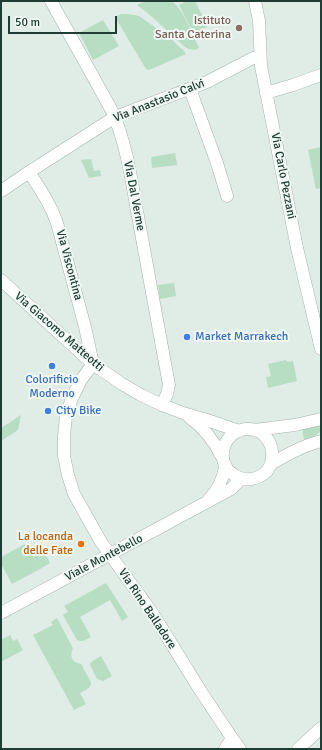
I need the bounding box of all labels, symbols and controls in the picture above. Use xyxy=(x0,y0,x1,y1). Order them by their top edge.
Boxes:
scale bar xyxy=(10,8,119,34)
place label: Istituto Santa Caterina xyxy=(155,14,231,42)
text: 50 m xyxy=(15,15,40,30)
marker: Istituto Santa Caterina xyxy=(234,23,244,33)
street label: Via Anastasio Calvi xyxy=(111,76,207,126)
street label: Via Carlo Pezzani xyxy=(268,131,298,221)
street label: Via Dal Verme xyxy=(120,160,148,232)
street label: Via Viscontina xyxy=(53,228,85,302)
street label: Via Giacomo Matteotti xyxy=(11,289,107,375)
place label: Market Marrakech xyxy=(195,330,288,344)
marker: Market Marrakech xyxy=(182,332,192,342)
marker: Colorificio Moderno xyxy=(47,361,57,371)
place label: Colorificio Moderno xyxy=(25,373,79,401)
place label: City Bike xyxy=(56,404,101,418)
marker: City Bike xyxy=(43,406,53,416)
place label: La locanda delle Fate xyxy=(18,530,73,558)
street label: Viale Montebello xyxy=(63,531,145,585)
marker: La locanda delle Fate xyxy=(76,539,86,549)
street label: Via Rino Balladore xyxy=(115,566,179,652)

